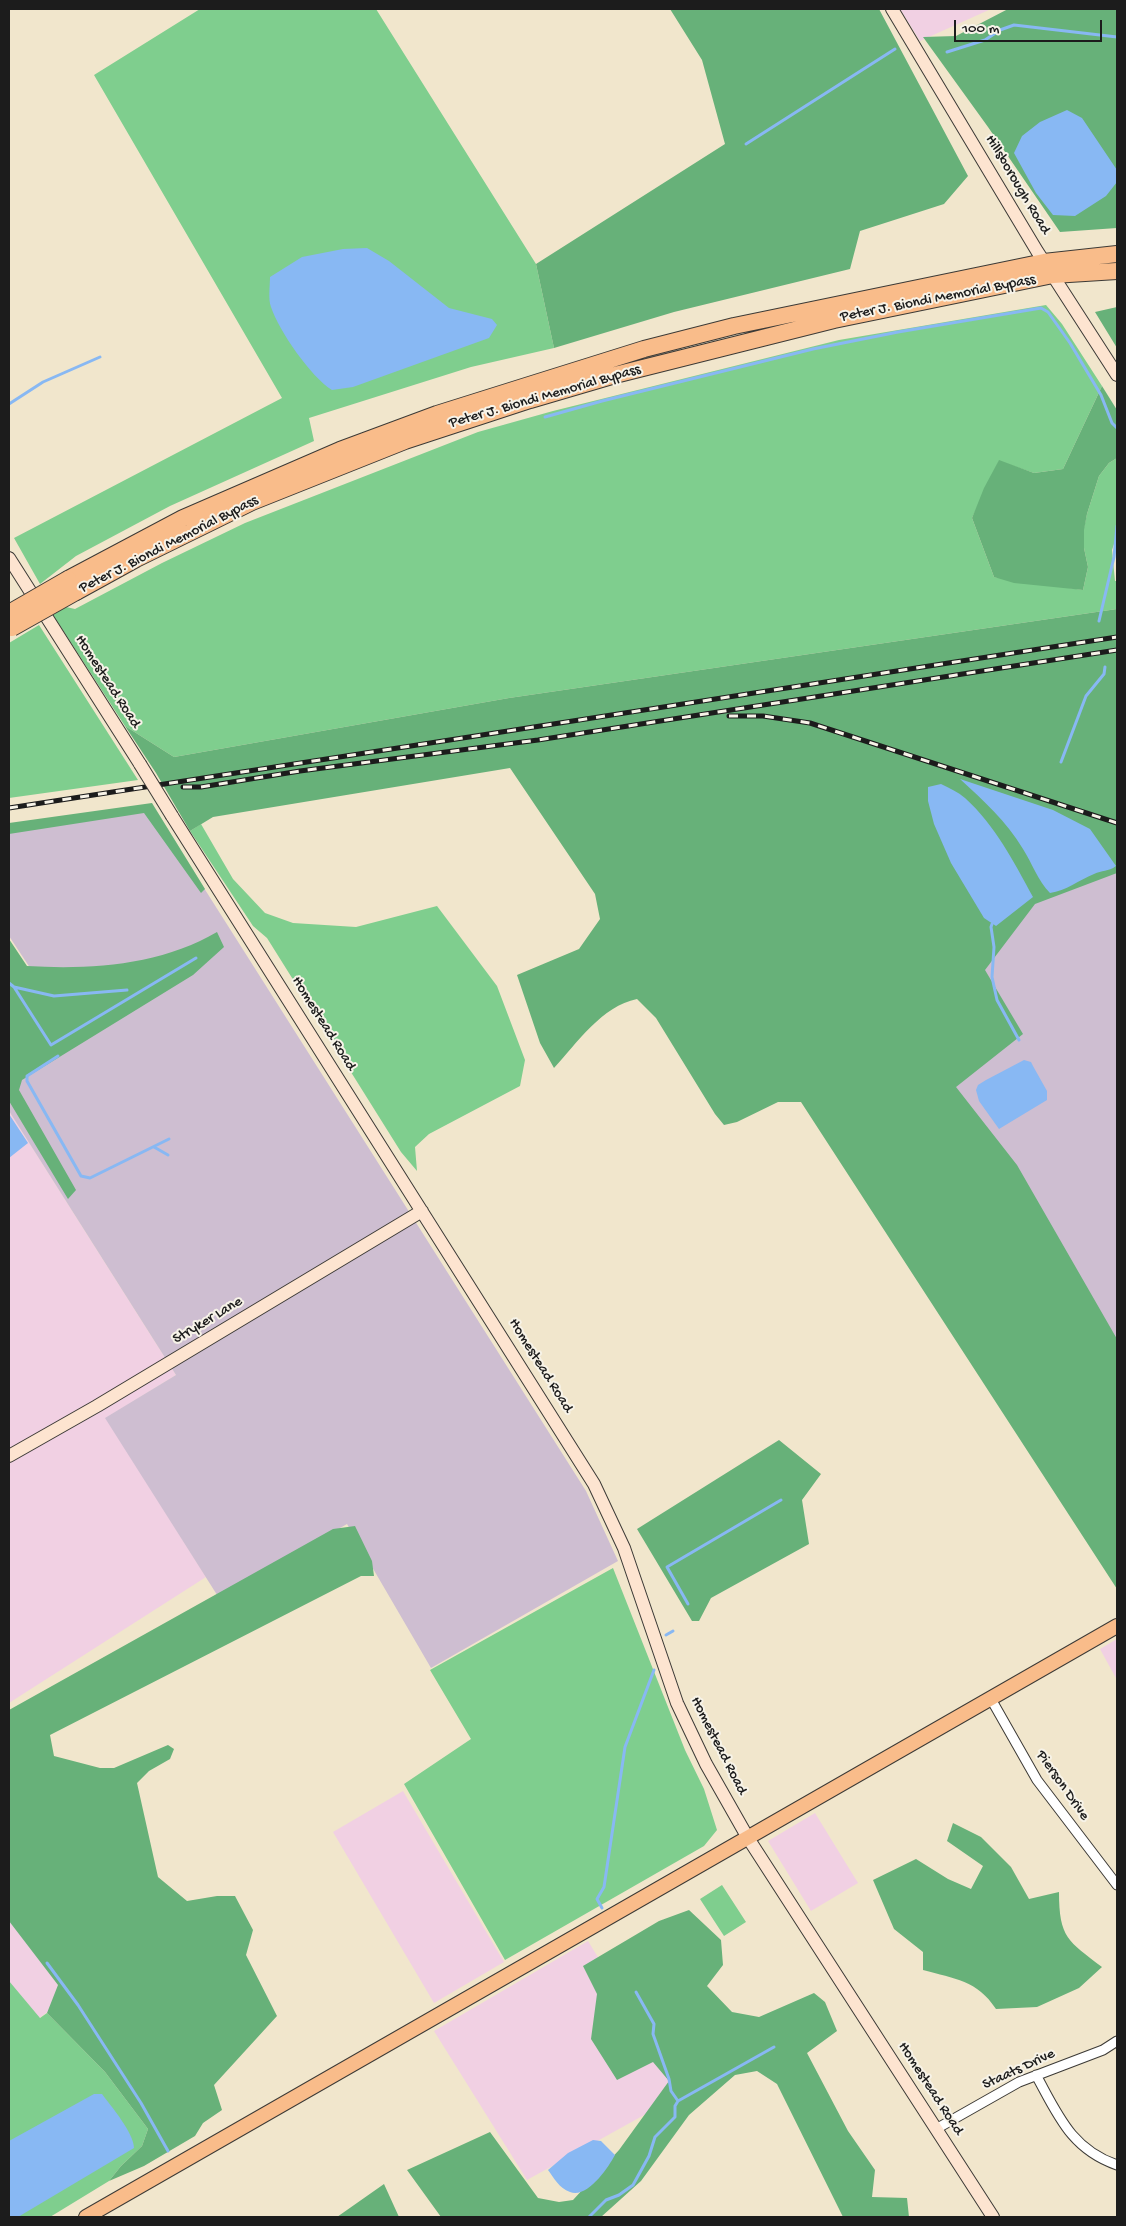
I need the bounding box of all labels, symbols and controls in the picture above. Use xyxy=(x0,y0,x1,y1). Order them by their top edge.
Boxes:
scale bar xyxy=(956,10,1104,42)
text: 100 m xyxy=(962,20,999,38)
street label: Hillsborough Road xyxy=(980,132,1054,238)
street label: Peter J. Biondi Memorial Bypass xyxy=(839,271,1037,327)
street label: Peter J. Biondi Memorial Bypass xyxy=(447,361,643,433)
street label: Peter J. Biondi Memorial Bypass xyxy=(76,492,262,598)
street label: Homestead Road xyxy=(70,632,144,732)
street label: Homestead Road xyxy=(287,974,359,1074)
street label: Stryker Lane xyxy=(170,1293,246,1349)
street label: Homestead Road xyxy=(504,1316,576,1416)
street label: Homestead Road xyxy=(686,1694,750,1798)
street label: Pierson Drive xyxy=(1031,1748,1093,1824)
street label: Homestead Road xyxy=(893,2039,967,2139)
street label: Staats Drive xyxy=(980,2045,1058,2095)

